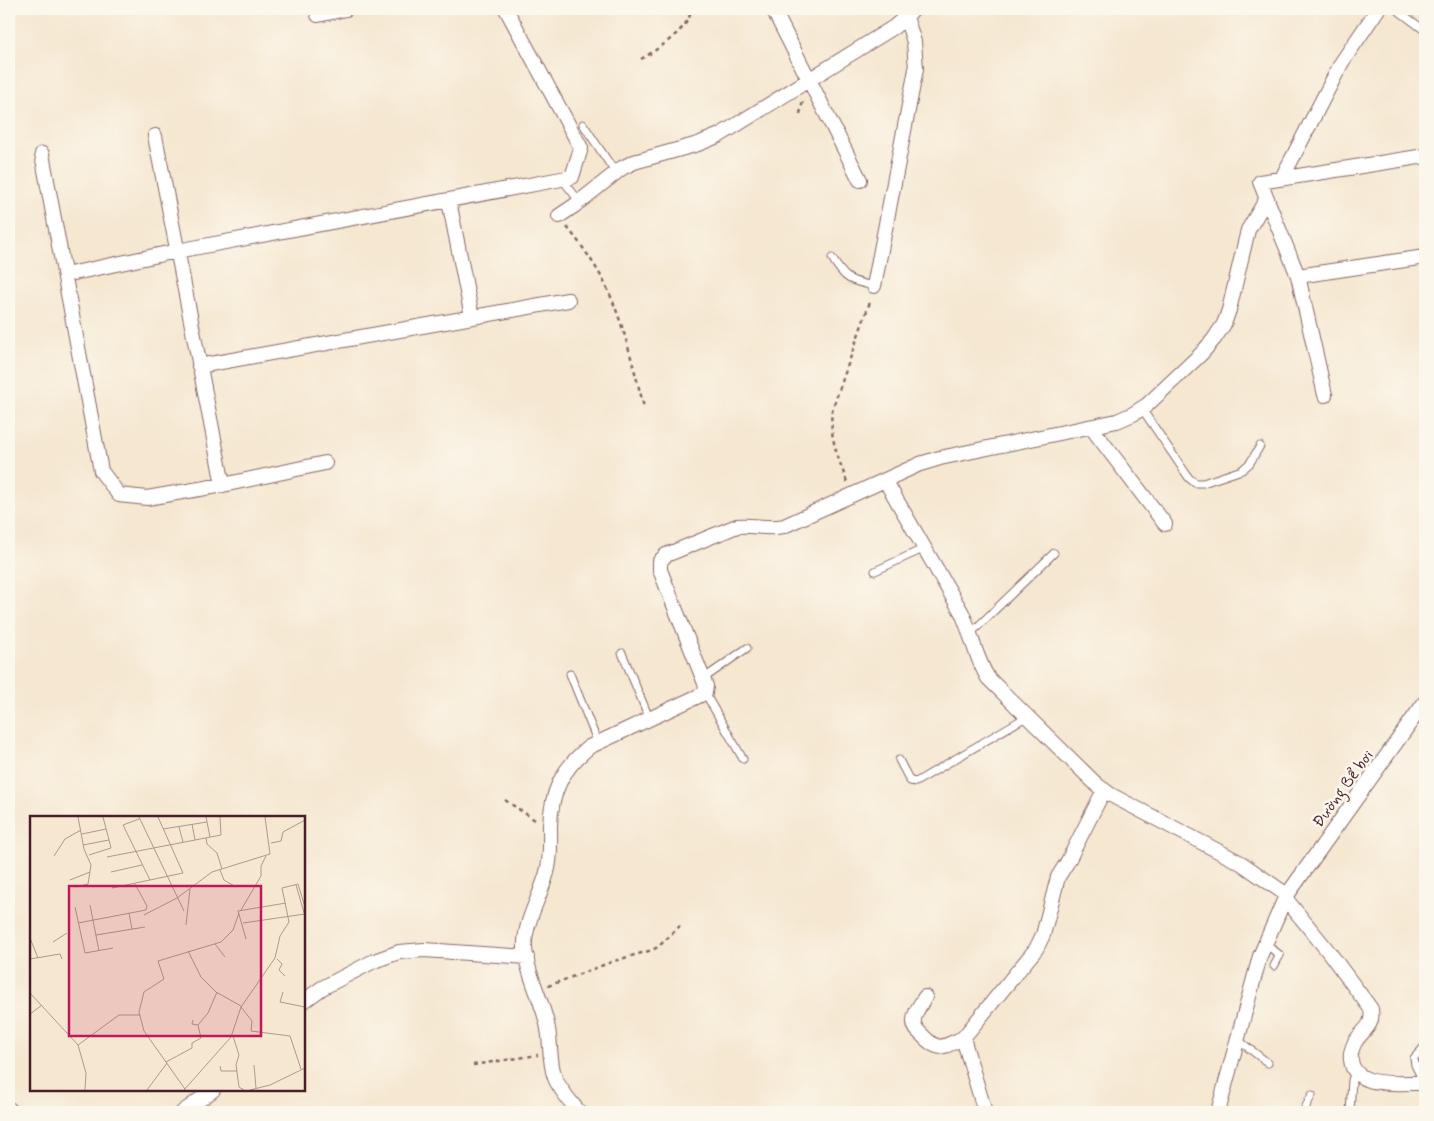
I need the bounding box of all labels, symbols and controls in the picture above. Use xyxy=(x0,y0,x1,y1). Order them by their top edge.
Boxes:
street label: Đường Bể bơi xyxy=(1308,746,1379,832)
inset map xyxy=(30,816,305,1091)

